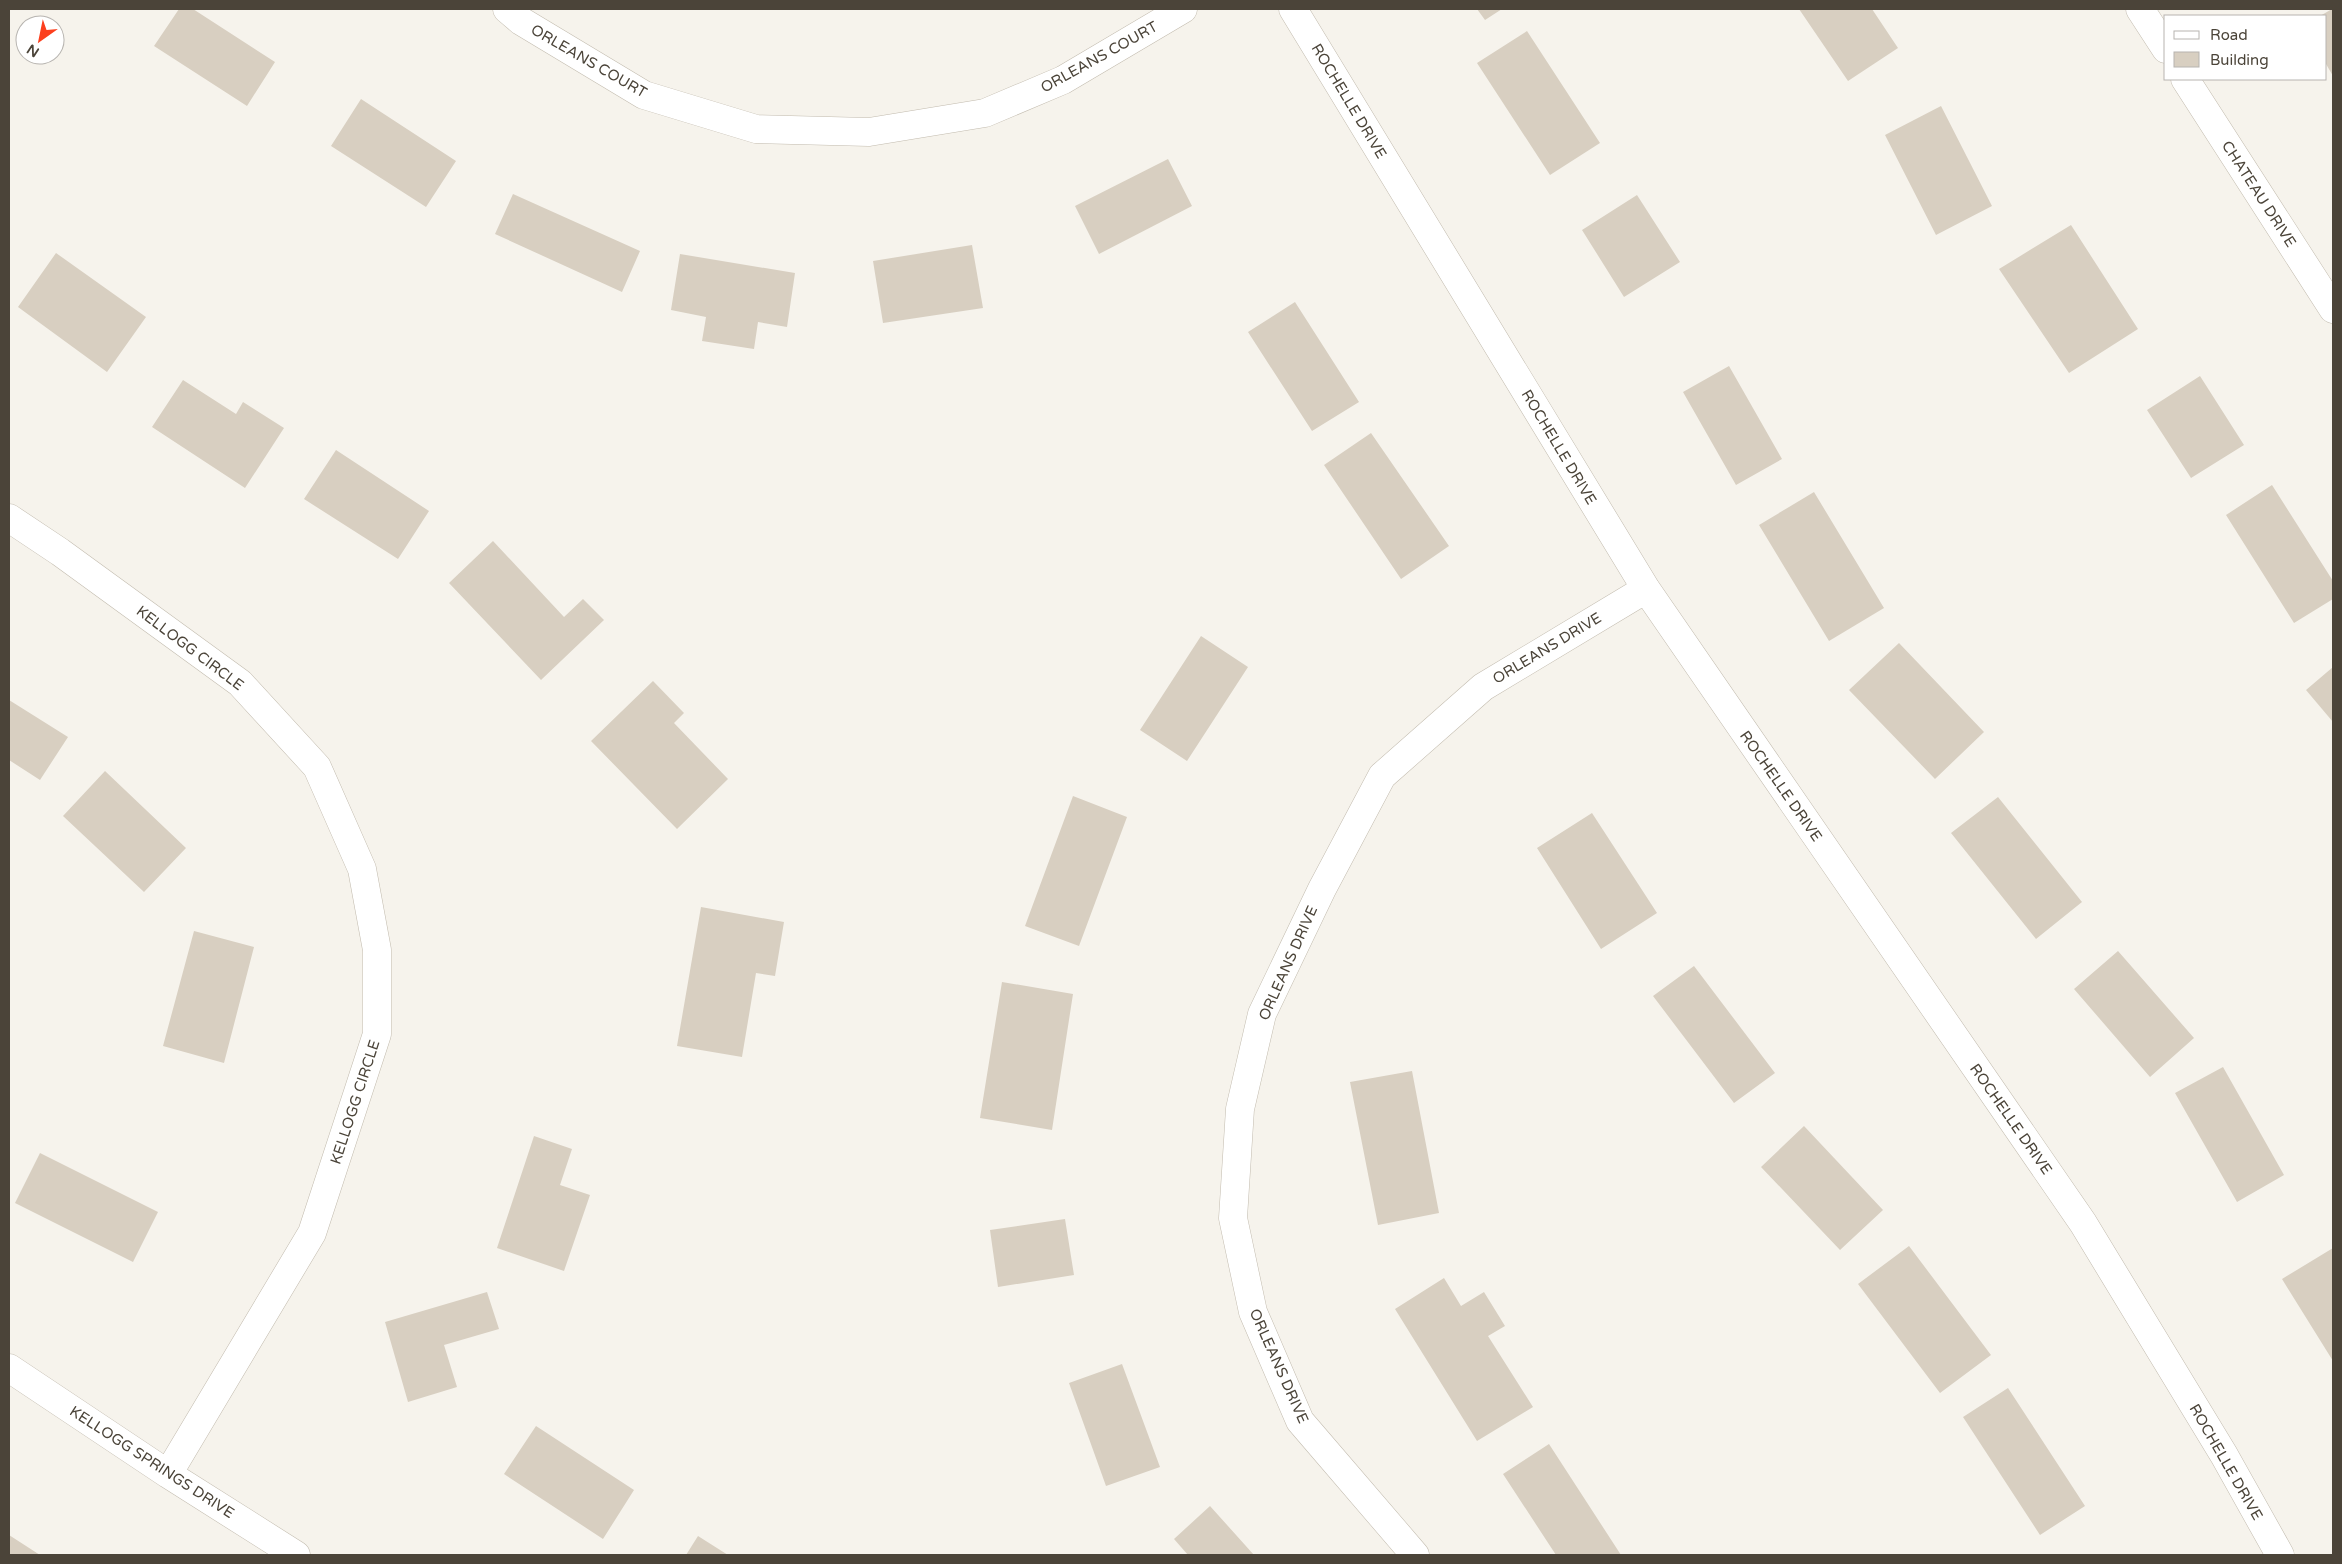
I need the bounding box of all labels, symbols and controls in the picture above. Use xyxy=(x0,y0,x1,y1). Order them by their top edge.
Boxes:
north arrow xyxy=(15,15,65,65)
legend xyxy=(2164,15,2327,80)
street label: ORLEANS COURT xyxy=(1037,17,1161,97)
street label: ORLEANS COURT xyxy=(528,20,650,102)
text: Road xyxy=(2210,26,2248,44)
text: N xyxy=(24,40,43,61)
street label: ROCHELLE DRIVE xyxy=(1308,40,1390,162)
text: Building xyxy=(2210,51,2269,69)
street label: CHATEAU DRIVE xyxy=(2218,137,2300,251)
street label: ROCHELLE DRIVE xyxy=(1518,386,1600,508)
street label: KELLOGG CIRCLE xyxy=(133,602,247,694)
street label: ORLEANS DRIVE xyxy=(1489,608,1605,688)
street label: ROCHELLE DRIVE xyxy=(1736,727,1826,845)
street label: ORLEANS DRIVE xyxy=(1255,903,1321,1023)
street label: KELLOGG CIRCLE xyxy=(326,1038,384,1166)
street label: ROCHELLE DRIVE xyxy=(1966,1060,2056,1178)
street label: ORLEANS DRIVE xyxy=(1246,1306,1312,1426)
street label: ROCHELLE DRIVE xyxy=(2185,1401,2267,1523)
street label: KELLOGG SPRINGS DRIVE xyxy=(66,1402,238,1522)

